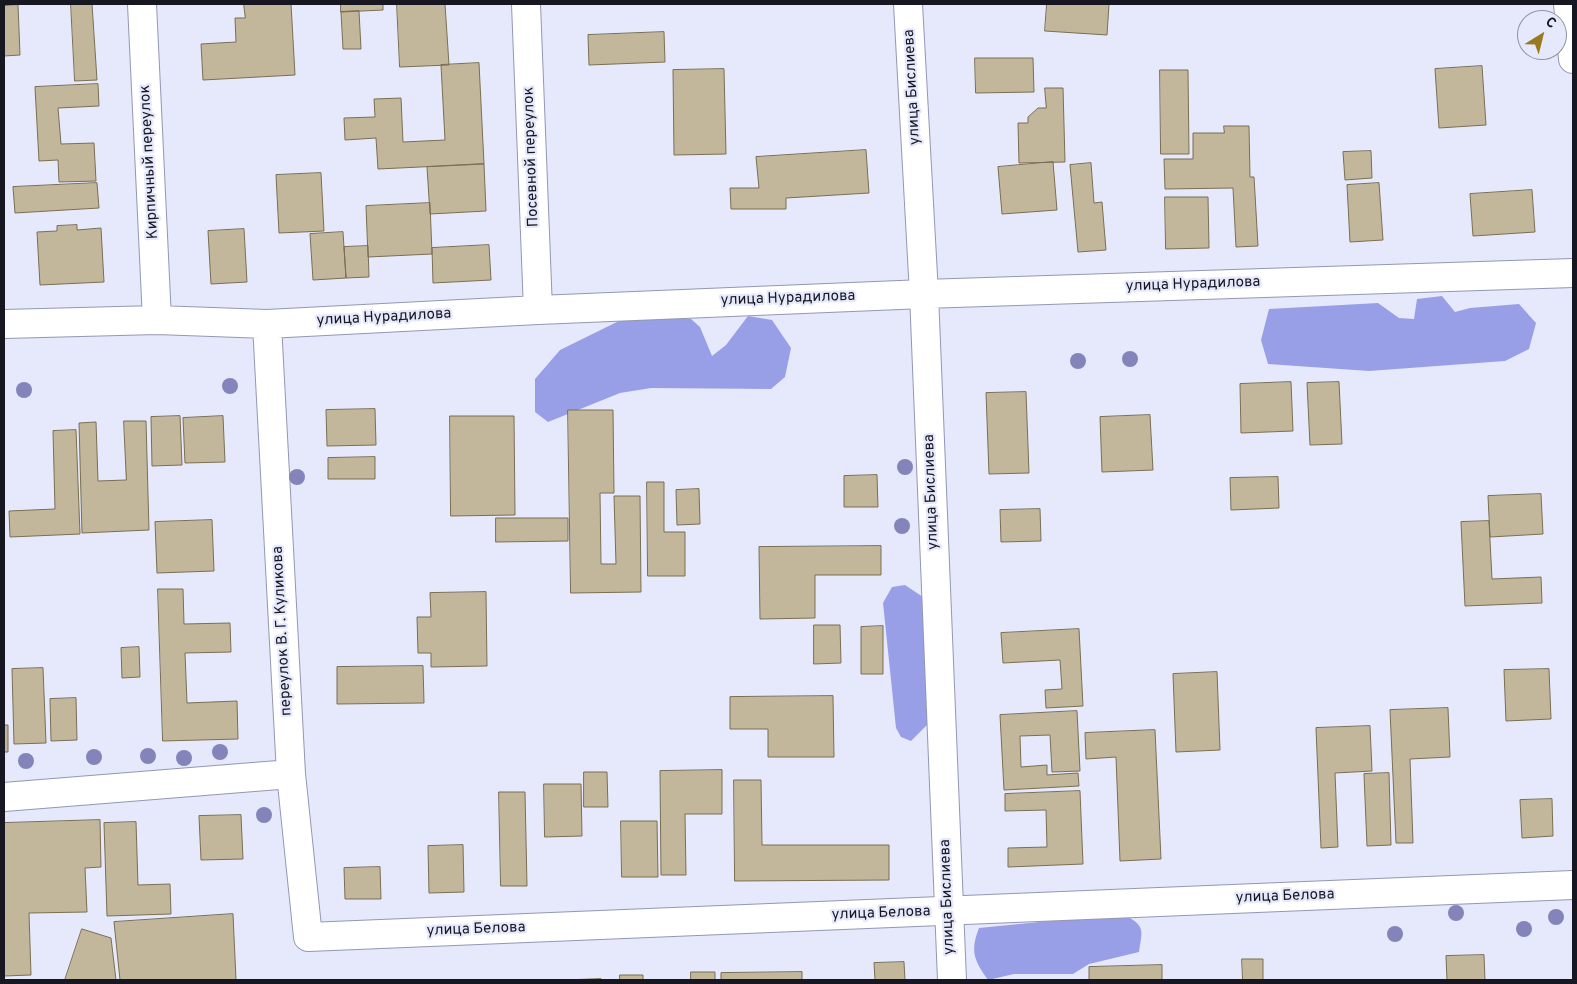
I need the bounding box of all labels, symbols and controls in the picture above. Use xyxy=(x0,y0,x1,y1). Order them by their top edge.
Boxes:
north arrow xyxy=(1517,10,1567,60)
text: С xyxy=(1542,14,1559,33)
street label: улица Бислиева xyxy=(901,29,925,145)
street label: Кирпичный переулок xyxy=(137,84,163,240)
street label: Посевной переулок xyxy=(521,87,543,227)
street label: улица Нурадилова xyxy=(1125,274,1261,296)
street label: улица Нурадилова xyxy=(720,288,856,310)
street label: улица Нурадилова xyxy=(316,305,452,331)
street label: улица Бислиева xyxy=(921,434,943,550)
street label: переулок В. Г. Куликова xyxy=(270,546,296,716)
street label: улица Бислиева xyxy=(937,839,959,955)
street label: улица Белова xyxy=(1235,886,1335,908)
street label: улица Белова xyxy=(831,903,931,925)
street label: улица Белова xyxy=(426,919,526,941)

